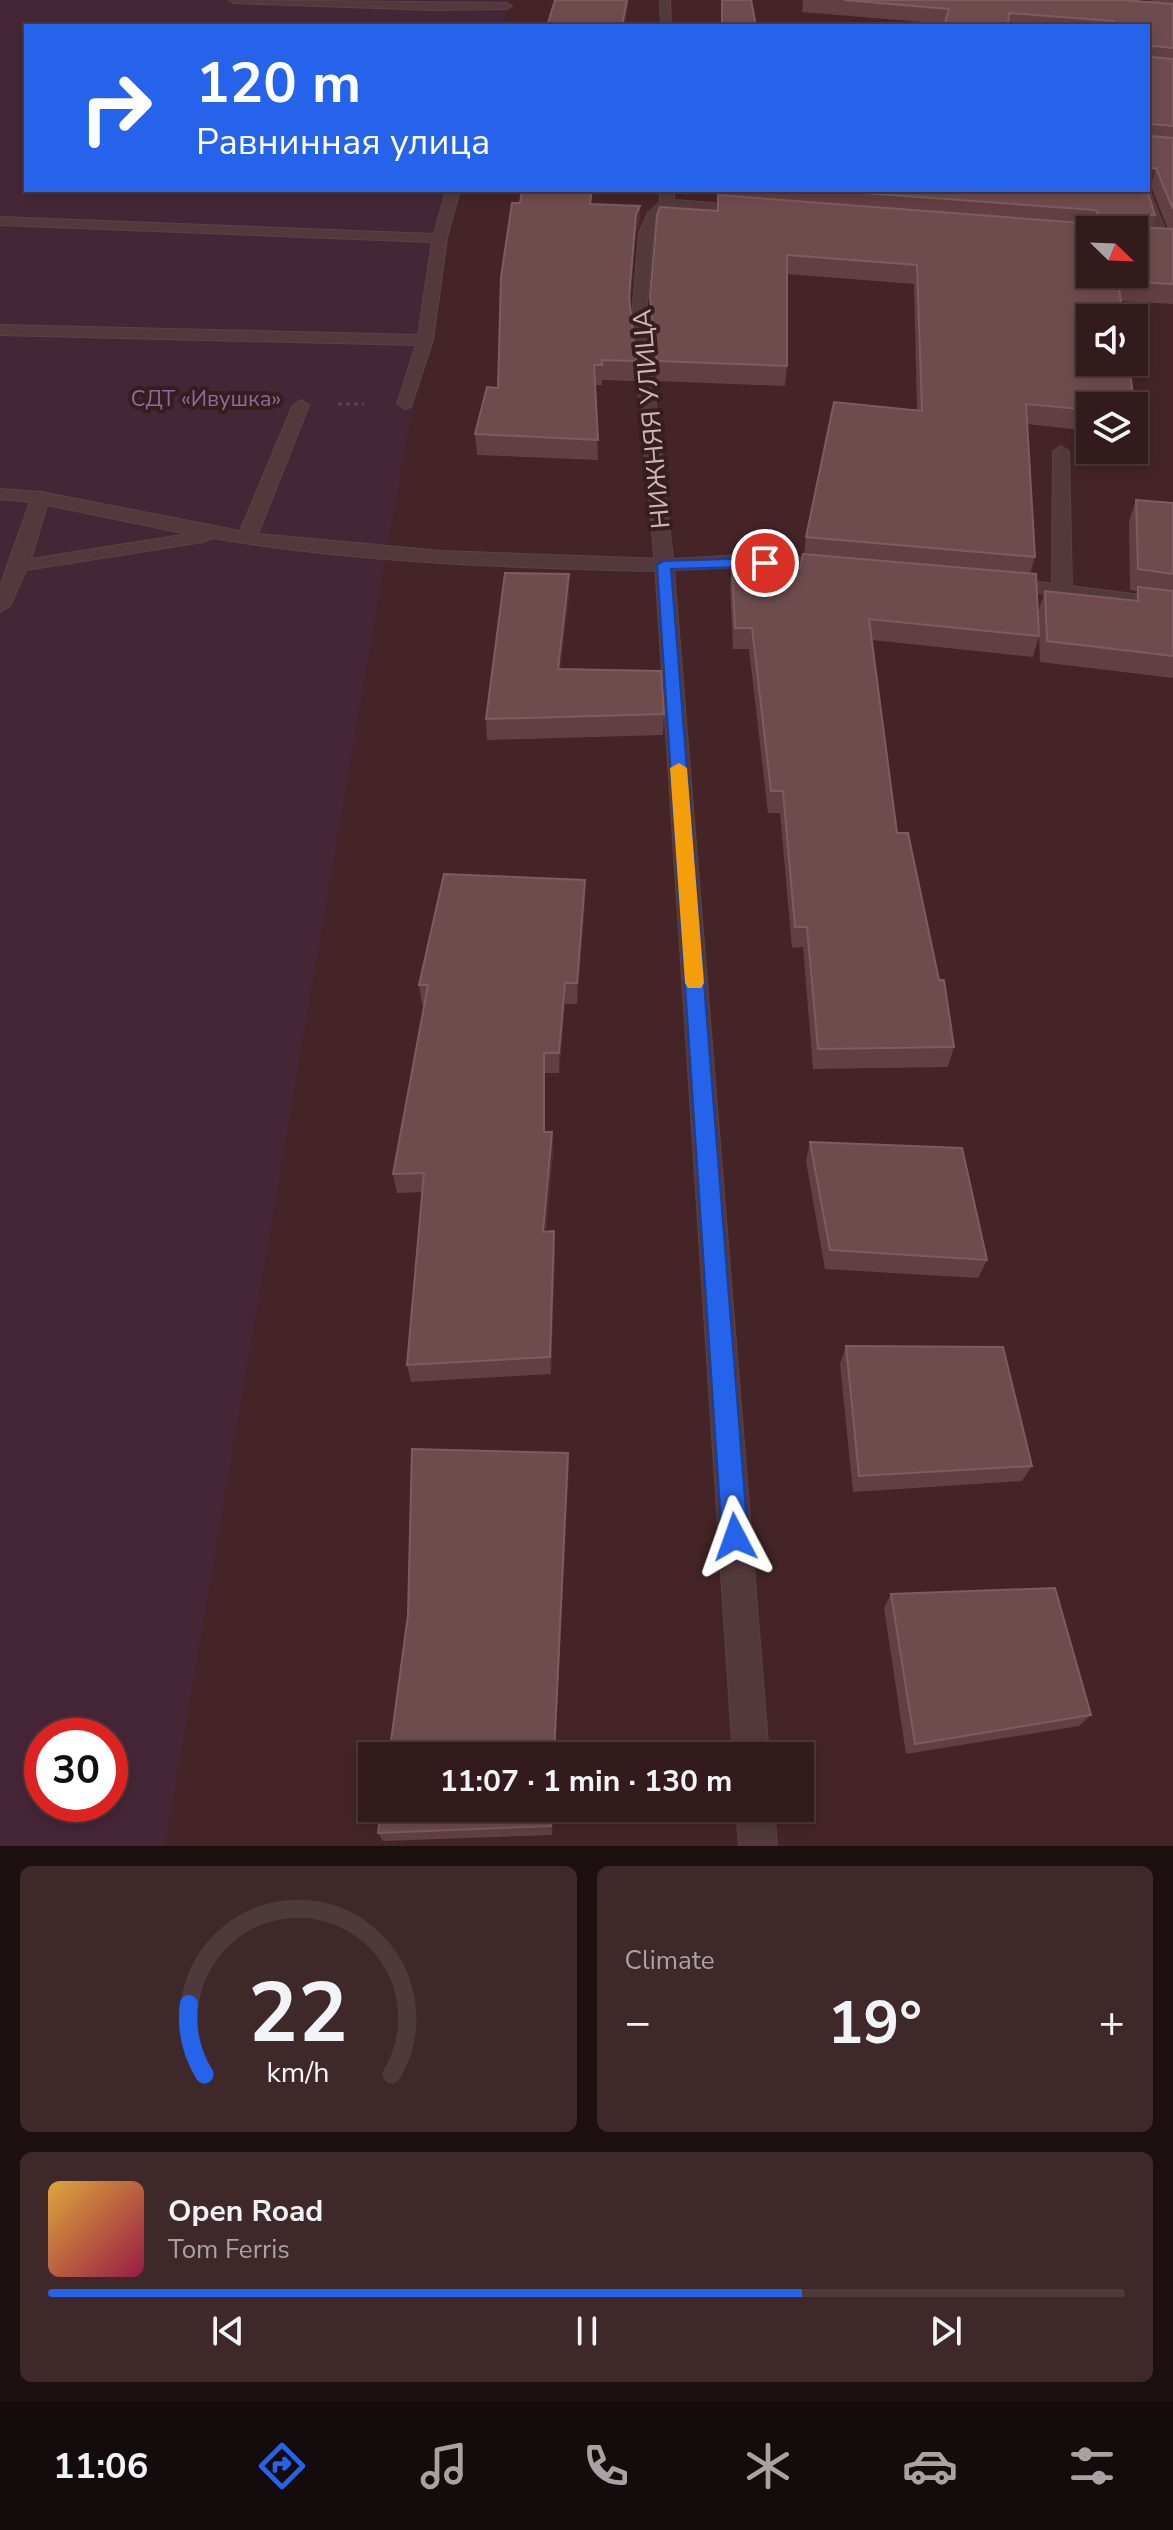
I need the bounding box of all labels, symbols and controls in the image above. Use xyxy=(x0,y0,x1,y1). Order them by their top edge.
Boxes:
text: 120 m xyxy=(196,45,361,122)
icon: right xyxy=(64,56,168,160)
text: Равнинная улица xyxy=(196,118,490,167)
north arrow xyxy=(1076,216,1148,288)
map controls xyxy=(1076,216,1148,464)
button: sound xyxy=(1076,304,1148,376)
street label: НИЖНЯЯ УЛИЦА xyxy=(624,308,679,530)
park label: СДТ «Ивушка» xyxy=(131,384,281,414)
button: layers xyxy=(1076,392,1148,464)
pin xyxy=(731,529,799,597)
icon: arrive xyxy=(743,541,787,585)
position arrow xyxy=(693,1495,777,1579)
speed limit sign: 30 xyxy=(24,1718,128,1822)
text: 11:07 · 1 min · 130 m xyxy=(440,1761,732,1802)
text: Climate xyxy=(625,1943,715,1978)
text: 22 xyxy=(248,1957,348,2070)
text: 19° xyxy=(827,1982,922,2064)
text: − xyxy=(625,1993,651,2053)
text: + xyxy=(1099,1993,1125,2053)
text: km/h xyxy=(267,2053,330,2092)
text: Open Road xyxy=(168,2191,323,2232)
text: Tom Ferris xyxy=(168,2232,290,2267)
icon: previous xyxy=(206,2309,250,2353)
icon: pause xyxy=(565,2309,609,2353)
icon: next xyxy=(924,2309,968,2353)
icon: directions xyxy=(254,2438,310,2494)
icon: music xyxy=(416,2438,472,2494)
icon: phone xyxy=(578,2438,634,2494)
icon: climate xyxy=(740,2438,796,2494)
icon: car xyxy=(902,2438,958,2494)
icon: filters xyxy=(1064,2438,1120,2494)
text: 11:06 xyxy=(53,2442,148,2491)

